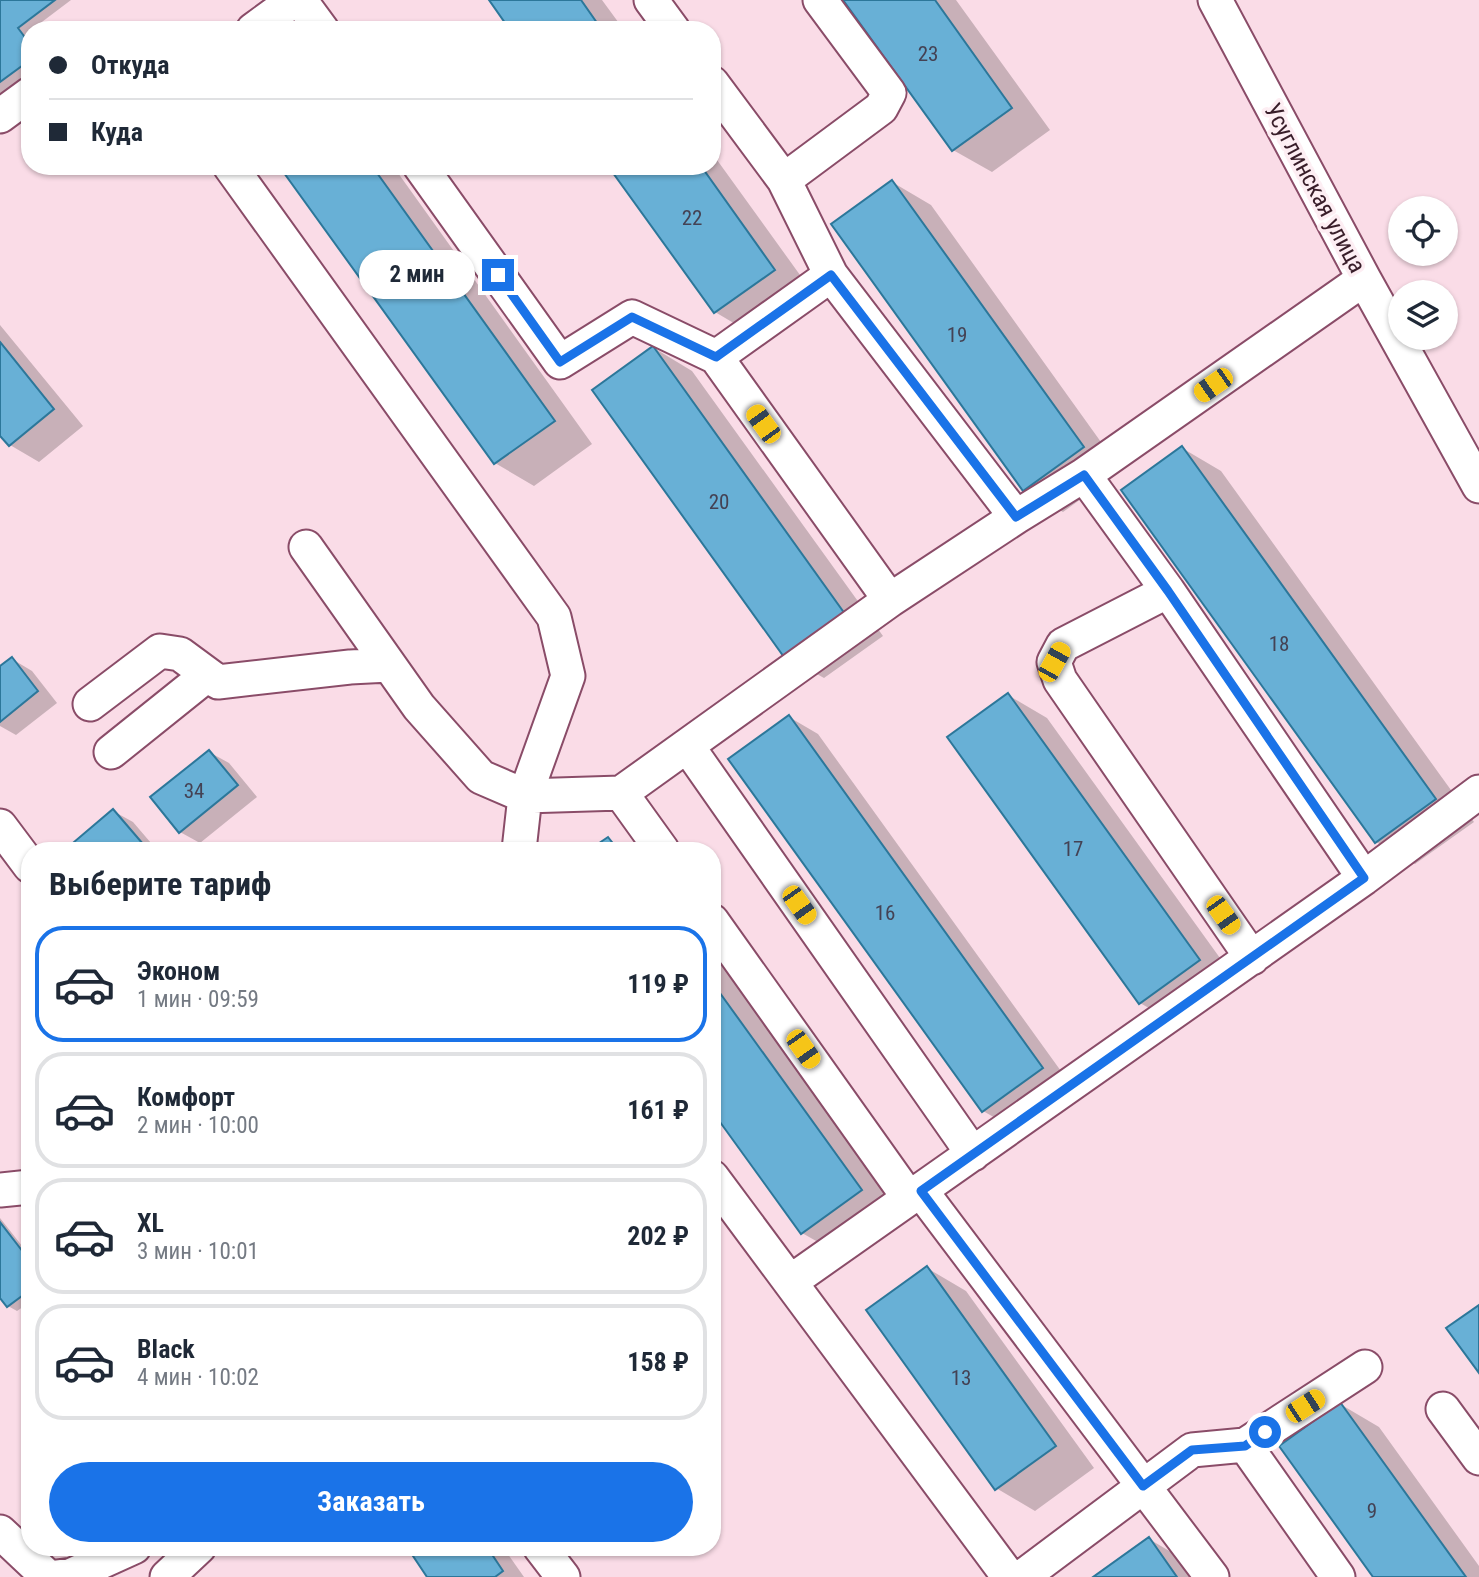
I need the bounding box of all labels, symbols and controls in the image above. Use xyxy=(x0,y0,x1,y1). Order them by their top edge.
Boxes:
house number: 23 xyxy=(918,42,938,66)
text: Откуда xyxy=(91,50,169,80)
street label: Усуглинская улица xyxy=(1259,98,1371,278)
text: Куда xyxy=(91,117,143,147)
map controls xyxy=(1388,196,1458,350)
button: locate xyxy=(1388,196,1458,266)
house number: 22 xyxy=(682,206,702,230)
callout: 2 мин xyxy=(358,250,474,300)
route end xyxy=(482,259,514,291)
text: 2 мин xyxy=(389,261,445,288)
button: layers xyxy=(1388,280,1458,350)
house number: 19 xyxy=(947,323,967,347)
car xyxy=(1190,364,1237,406)
car xyxy=(743,401,784,447)
house number: 20 xyxy=(709,490,729,514)
house number: 18 xyxy=(1269,632,1289,656)
car xyxy=(1035,639,1074,685)
house number: 34 xyxy=(184,779,204,803)
house number: 17 xyxy=(1063,837,1083,861)
text: Выберите тариф xyxy=(49,865,271,903)
car xyxy=(779,882,820,928)
car xyxy=(1203,892,1244,938)
house number: 16 xyxy=(875,901,895,925)
icon: car xyxy=(53,953,116,1016)
text: Эконом xyxy=(137,956,220,986)
text: 119 ₽ xyxy=(627,969,689,999)
text: 1 мин · 09:59 xyxy=(137,986,259,1013)
car xyxy=(783,1026,824,1072)
icon: car xyxy=(53,1079,116,1142)
text: Комфорт xyxy=(137,1082,235,1112)
text: 161 ₽ xyxy=(627,1095,689,1125)
text: 2 мин · 10:00 xyxy=(137,1112,259,1139)
icon: car xyxy=(53,1205,116,1268)
text: XL xyxy=(137,1208,164,1238)
text: 202 ₽ xyxy=(627,1221,689,1251)
text: 3 мин · 10:01 xyxy=(137,1238,259,1265)
icon: car xyxy=(53,1331,116,1394)
text: Black xyxy=(137,1334,195,1364)
text: 158 ₽ xyxy=(627,1347,689,1377)
text: 4 мин · 10:02 xyxy=(137,1364,259,1391)
house number: 13 xyxy=(951,1366,971,1390)
car xyxy=(1282,1386,1329,1426)
route start xyxy=(1249,1416,1281,1448)
button: Заказать xyxy=(49,1462,693,1542)
house number: 9 xyxy=(1367,1499,1377,1523)

